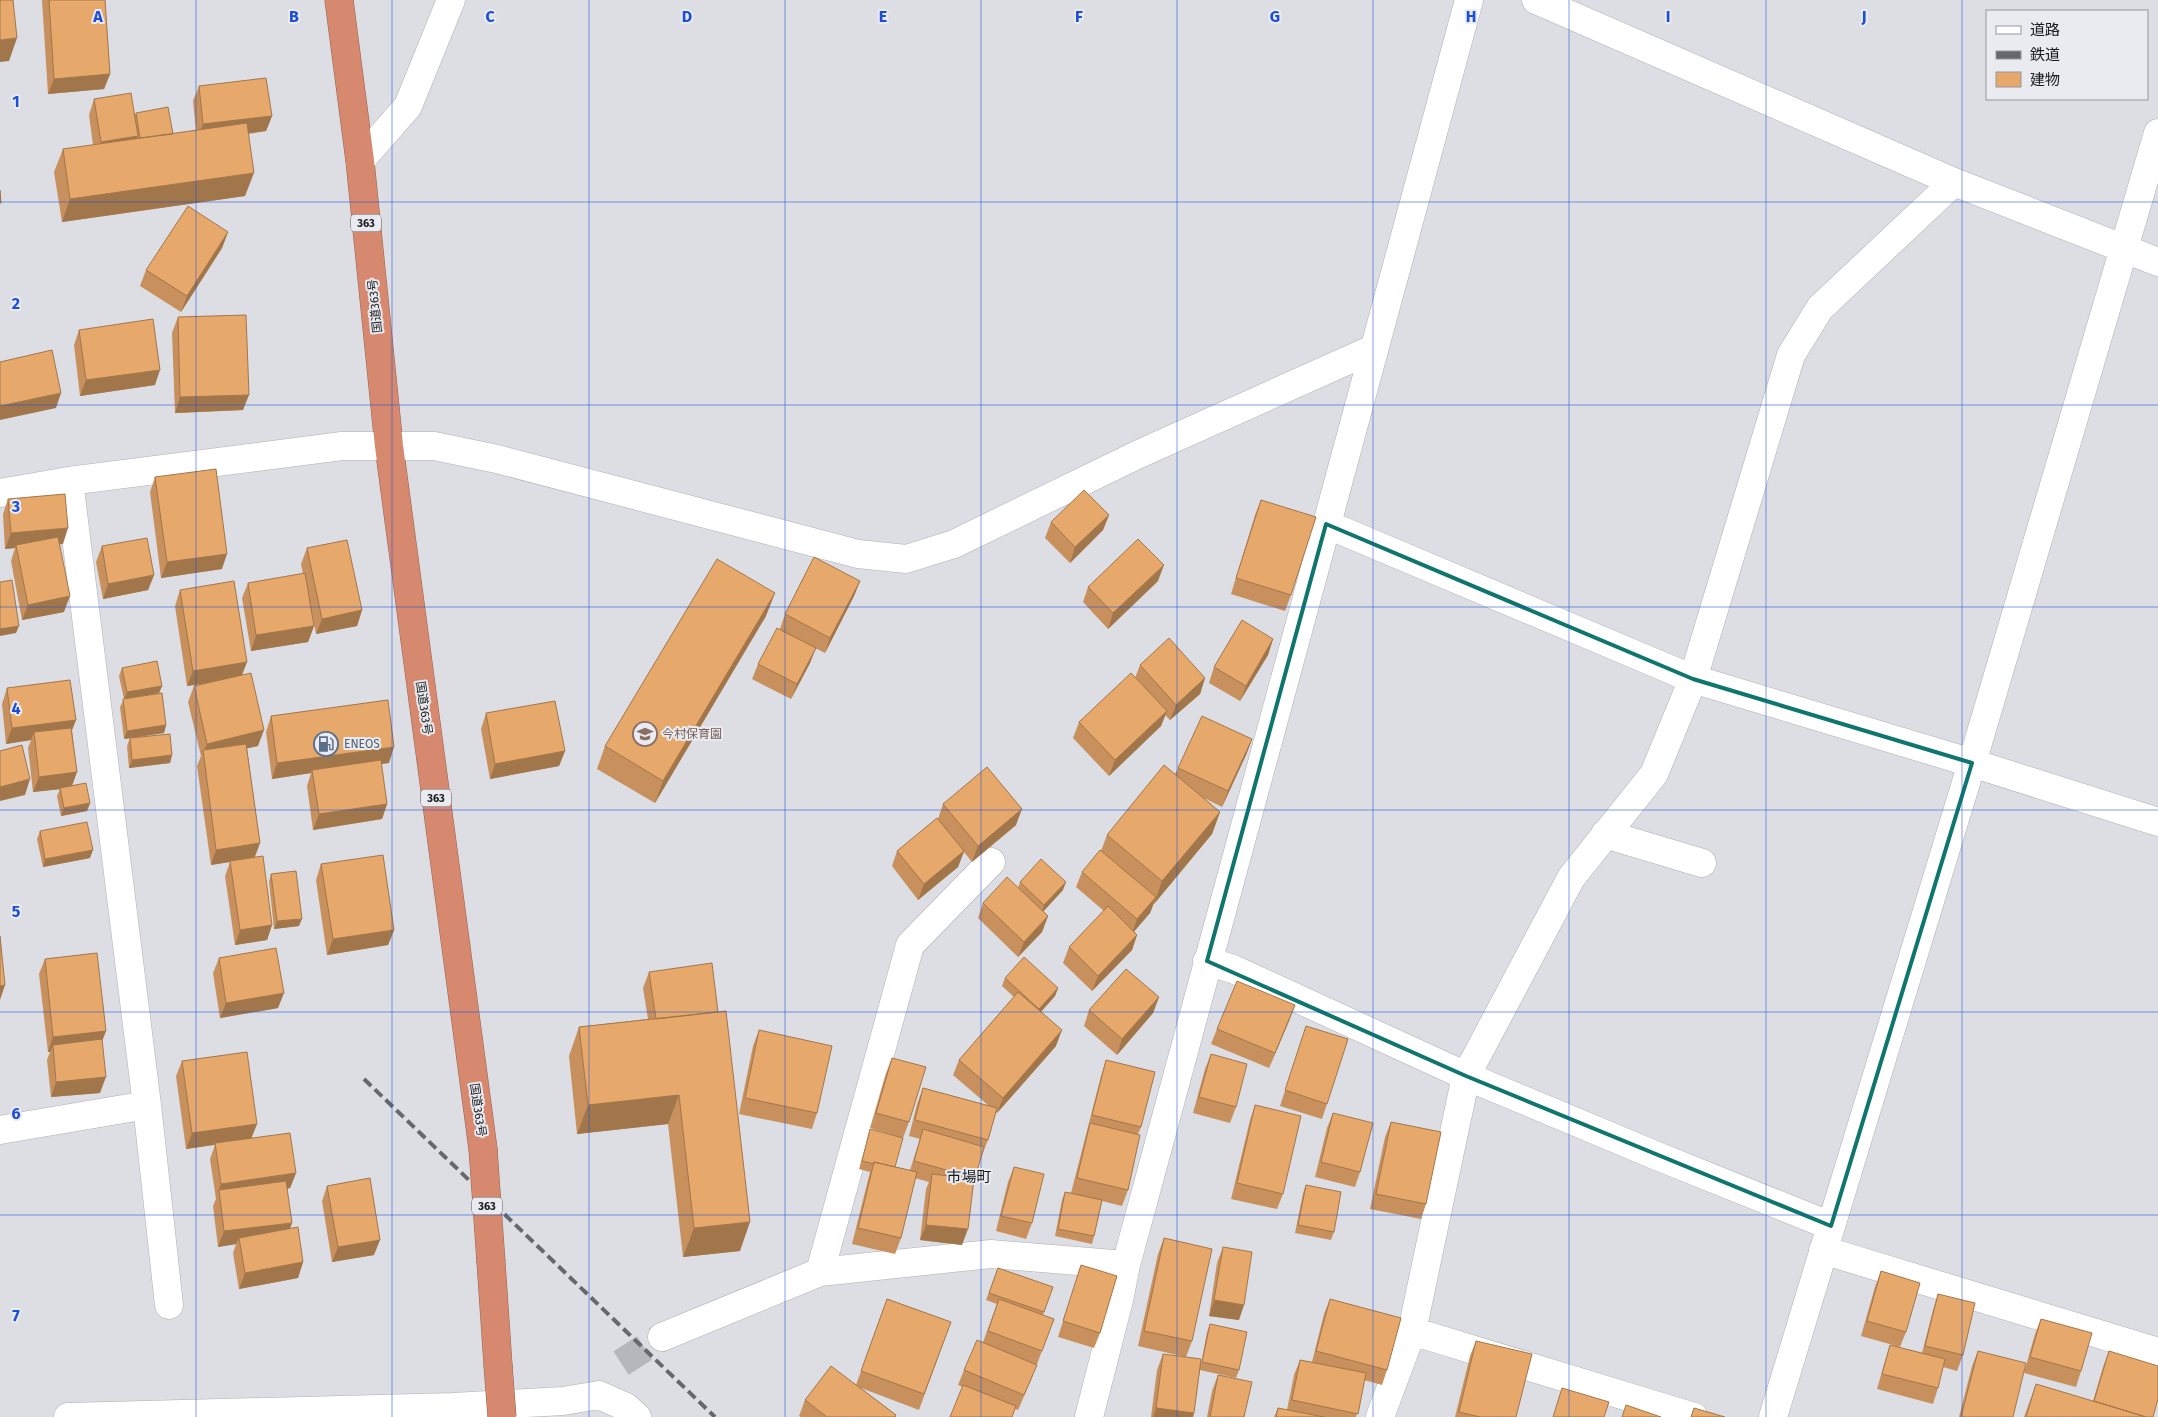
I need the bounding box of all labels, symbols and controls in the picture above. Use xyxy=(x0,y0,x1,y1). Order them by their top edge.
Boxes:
text: A xyxy=(92,7,103,26)
text: B xyxy=(289,7,299,26)
text: C xyxy=(485,7,495,26)
text: D xyxy=(682,7,692,26)
text: E xyxy=(879,7,887,26)
text: F xyxy=(1075,7,1083,26)
text: G xyxy=(1270,7,1280,26)
text: H xyxy=(1466,7,1476,26)
text: I xyxy=(1666,7,1670,26)
text: J xyxy=(1860,7,1867,26)
legend xyxy=(1986,10,2148,100)
text: 道路 xyxy=(2030,21,2060,39)
text: 鉄道 xyxy=(2030,46,2060,64)
text: 建物 xyxy=(2030,71,2060,89)
text: 1 xyxy=(12,92,20,111)
road number: 363 xyxy=(351,214,381,232)
street label: 国道363号 xyxy=(365,278,385,334)
text: 2 xyxy=(12,294,20,313)
text: 3 xyxy=(11,497,20,516)
street label: 国道363号 xyxy=(413,680,435,736)
text: 4 xyxy=(11,699,21,718)
school or university icon: 今村保育園 xyxy=(632,721,658,747)
place label: 今村保育園 xyxy=(662,727,722,741)
fuel station icon: ENEOS xyxy=(313,731,339,757)
place label: ENEOS xyxy=(344,737,380,751)
road number: 363 xyxy=(421,790,451,806)
text: 5 xyxy=(12,902,21,921)
street label: 国道363号 xyxy=(467,1082,489,1138)
text: 6 xyxy=(11,1104,21,1123)
district label: 市場町 xyxy=(946,1168,992,1186)
road number: 363 xyxy=(472,1198,502,1214)
text: 7 xyxy=(12,1306,20,1325)

